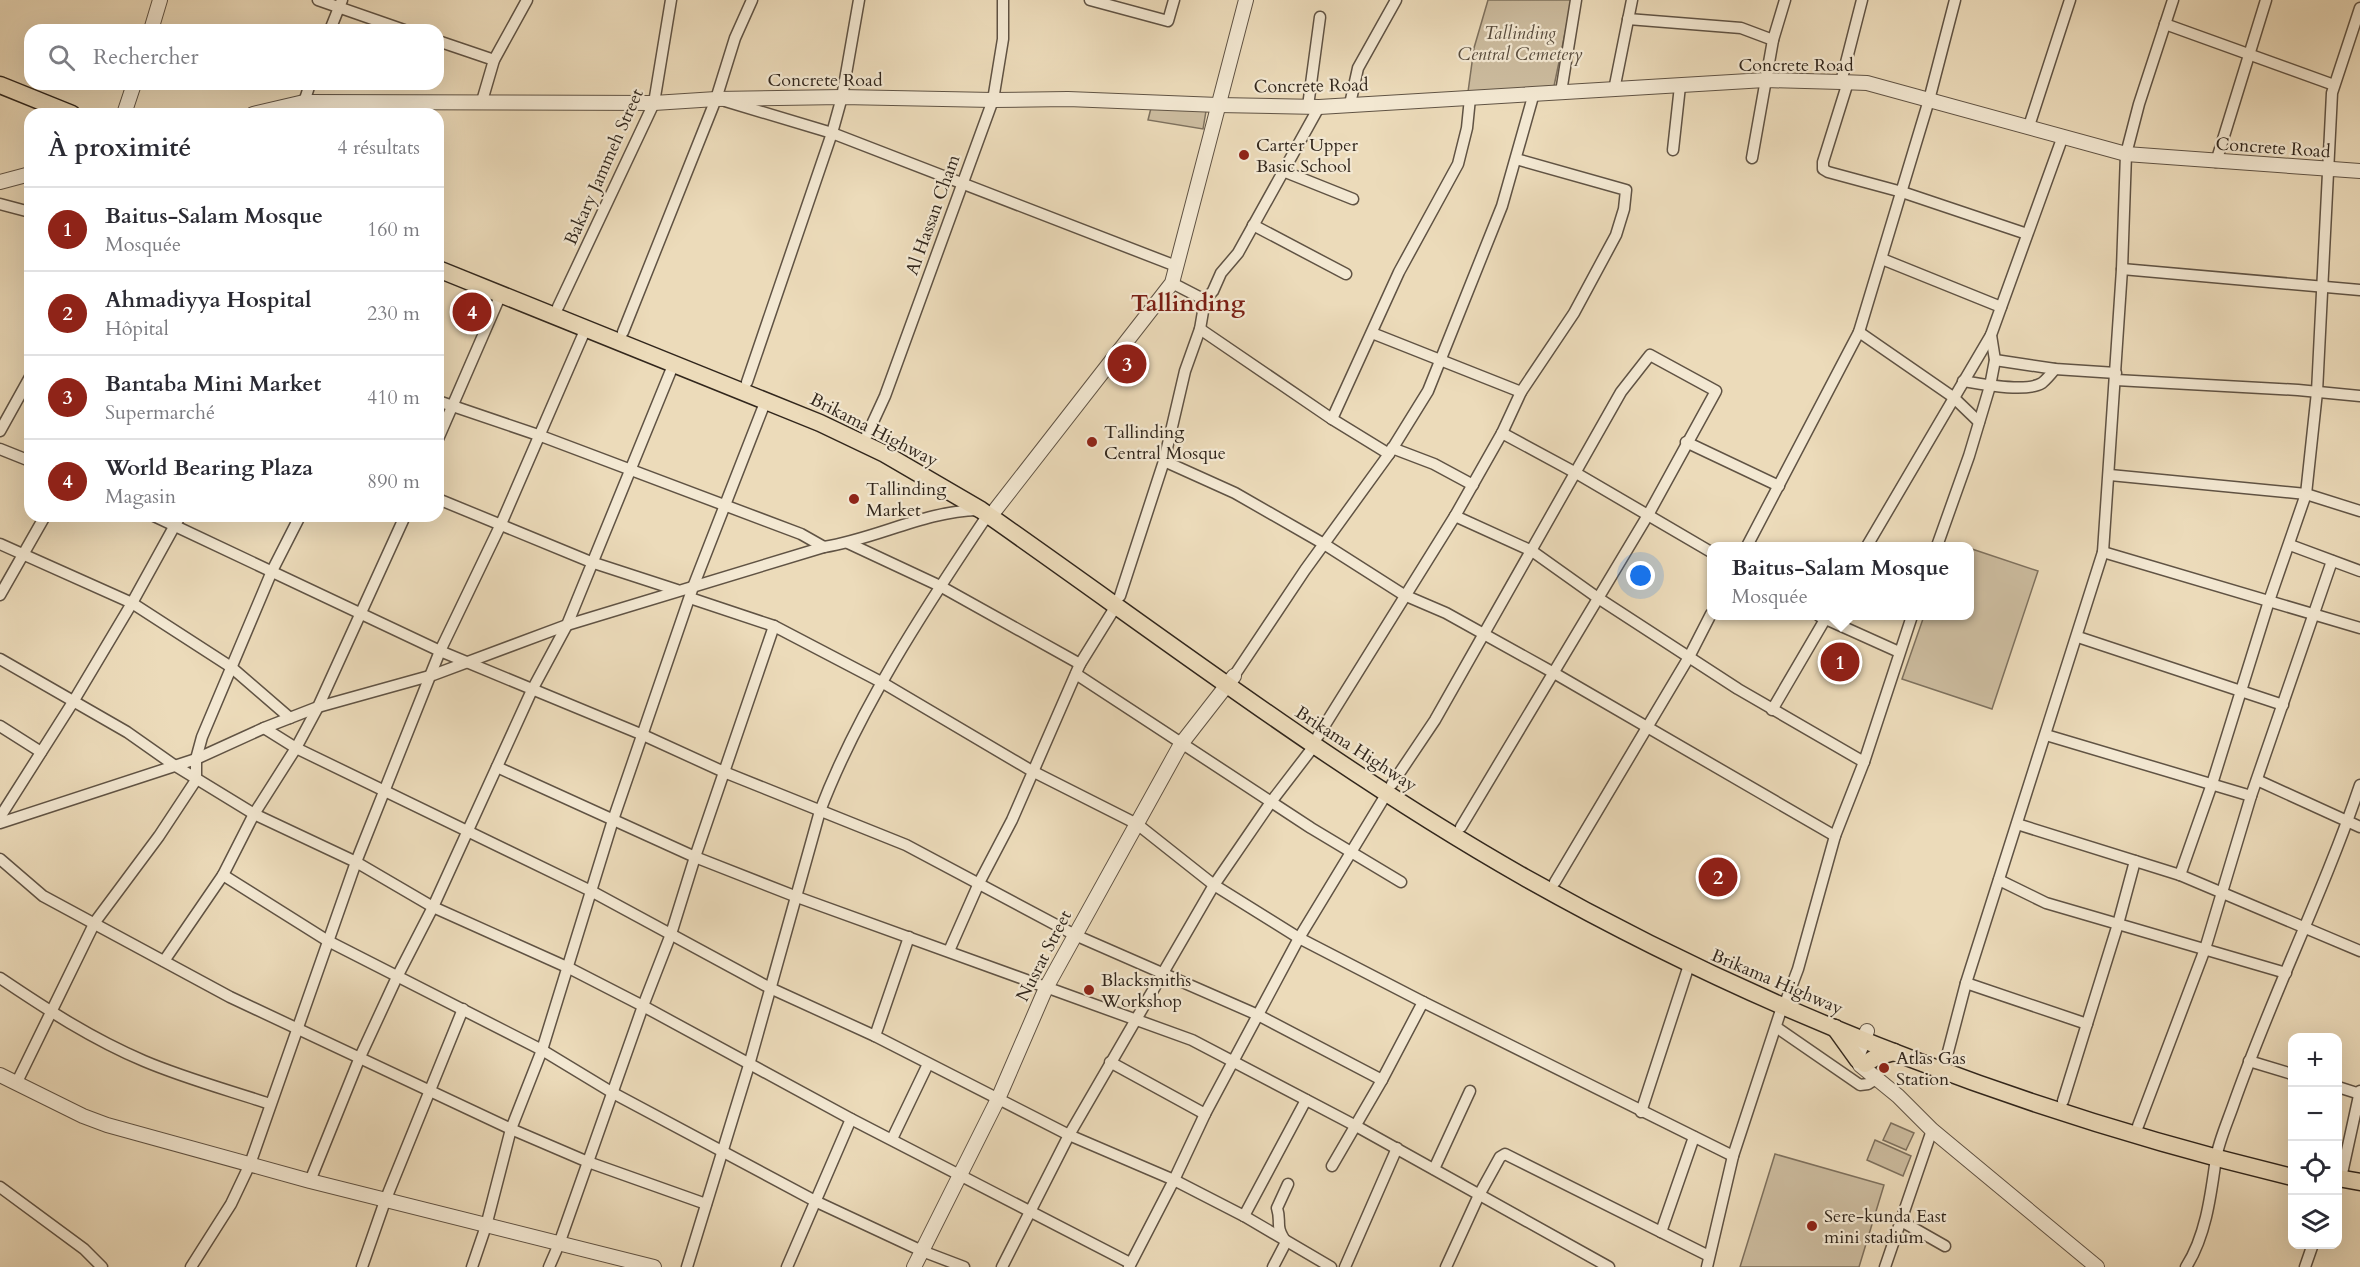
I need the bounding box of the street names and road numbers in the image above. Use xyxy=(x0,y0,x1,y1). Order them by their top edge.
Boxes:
street label: Concrete Road xyxy=(1739,53,1854,78)
street label: Concrete Road xyxy=(768,68,883,93)
street label: Concrete Road xyxy=(1253,72,1369,100)
street label: Bakary Jammeh Street xyxy=(558,85,650,249)
street label: Concrete Road xyxy=(2215,132,2332,165)
street label: Al Hassan Cham xyxy=(900,151,967,279)
street label: Brikama Highway xyxy=(806,387,943,473)
street label: Brikama Highway xyxy=(1290,700,1422,798)
street label: Nusrat Street xyxy=(1010,906,1078,1006)
street label: Brikama Highway xyxy=(1707,943,1847,1021)

